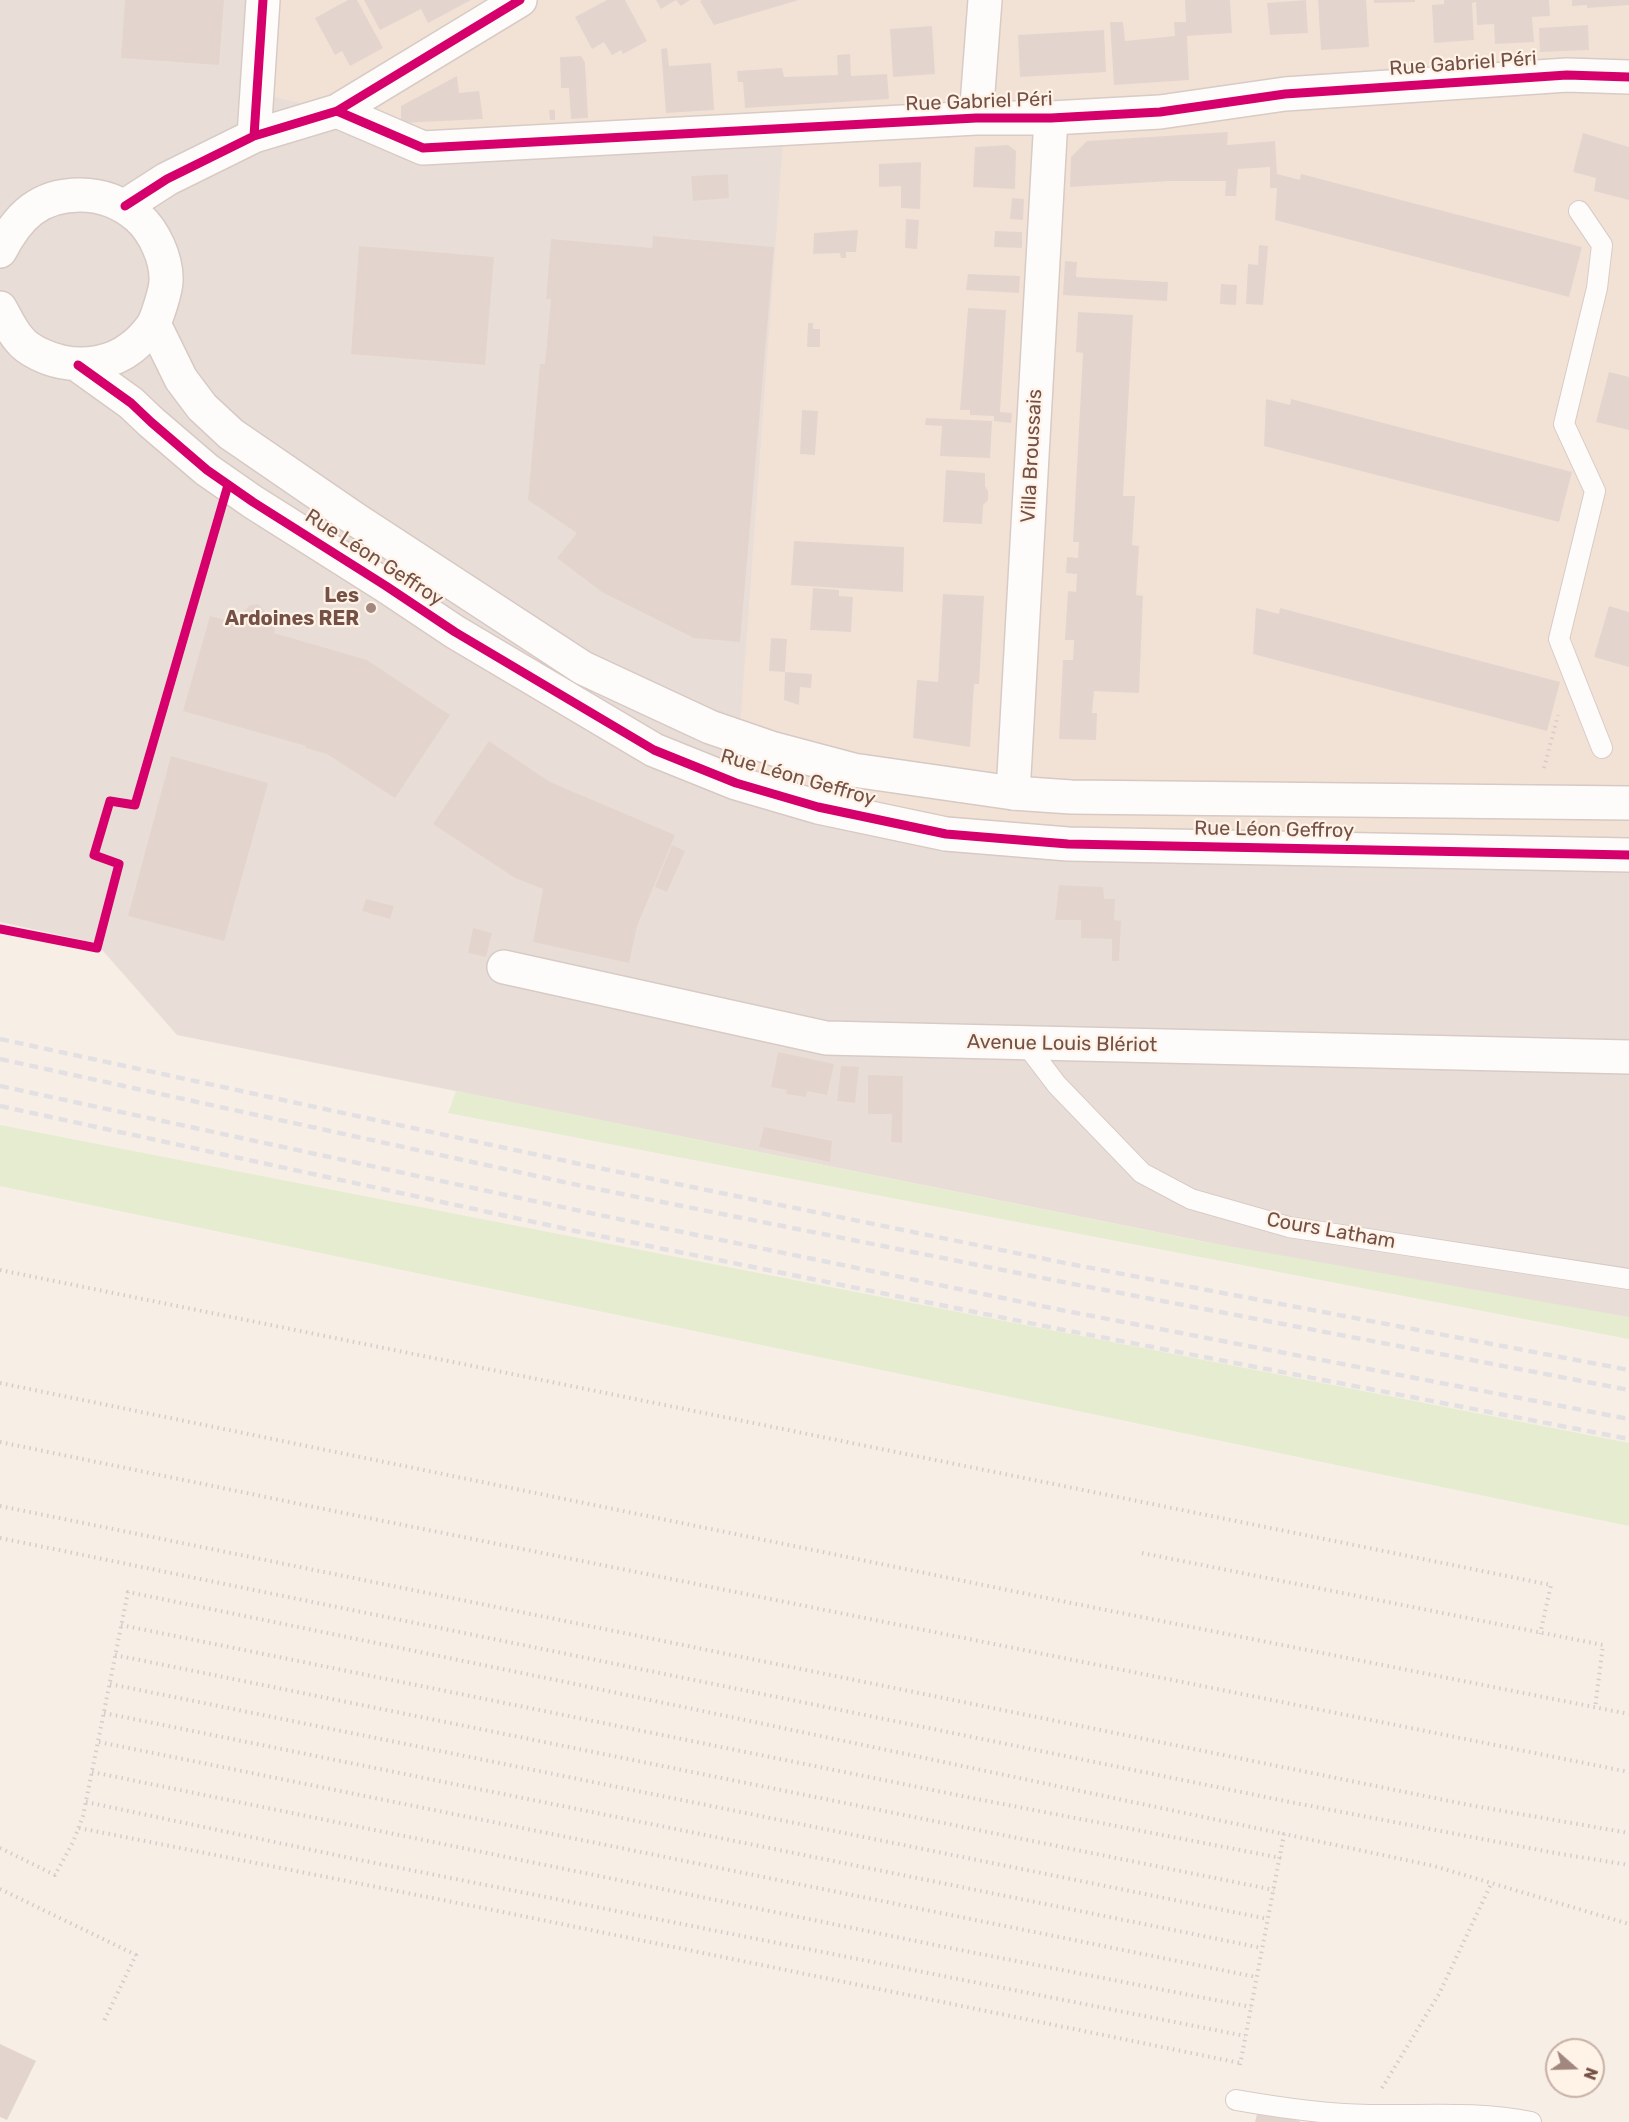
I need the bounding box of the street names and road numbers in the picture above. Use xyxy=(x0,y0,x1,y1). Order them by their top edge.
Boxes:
street label: Rue Gabriel Péri xyxy=(1389,47,1537,81)
street label: Rue Gabriel Péri xyxy=(905,87,1053,117)
street label: Villa Broussais xyxy=(1017,388,1047,524)
street label: Rue Léon Geffroy xyxy=(300,504,448,612)
street label: Rue Léon Geffroy xyxy=(718,744,878,812)
street label: Rue Léon Geffroy xyxy=(1194,817,1354,843)
street label: Avenue Louis Blériot xyxy=(967,1030,1157,1058)
street label: Cours Latham xyxy=(1265,1208,1397,1254)

